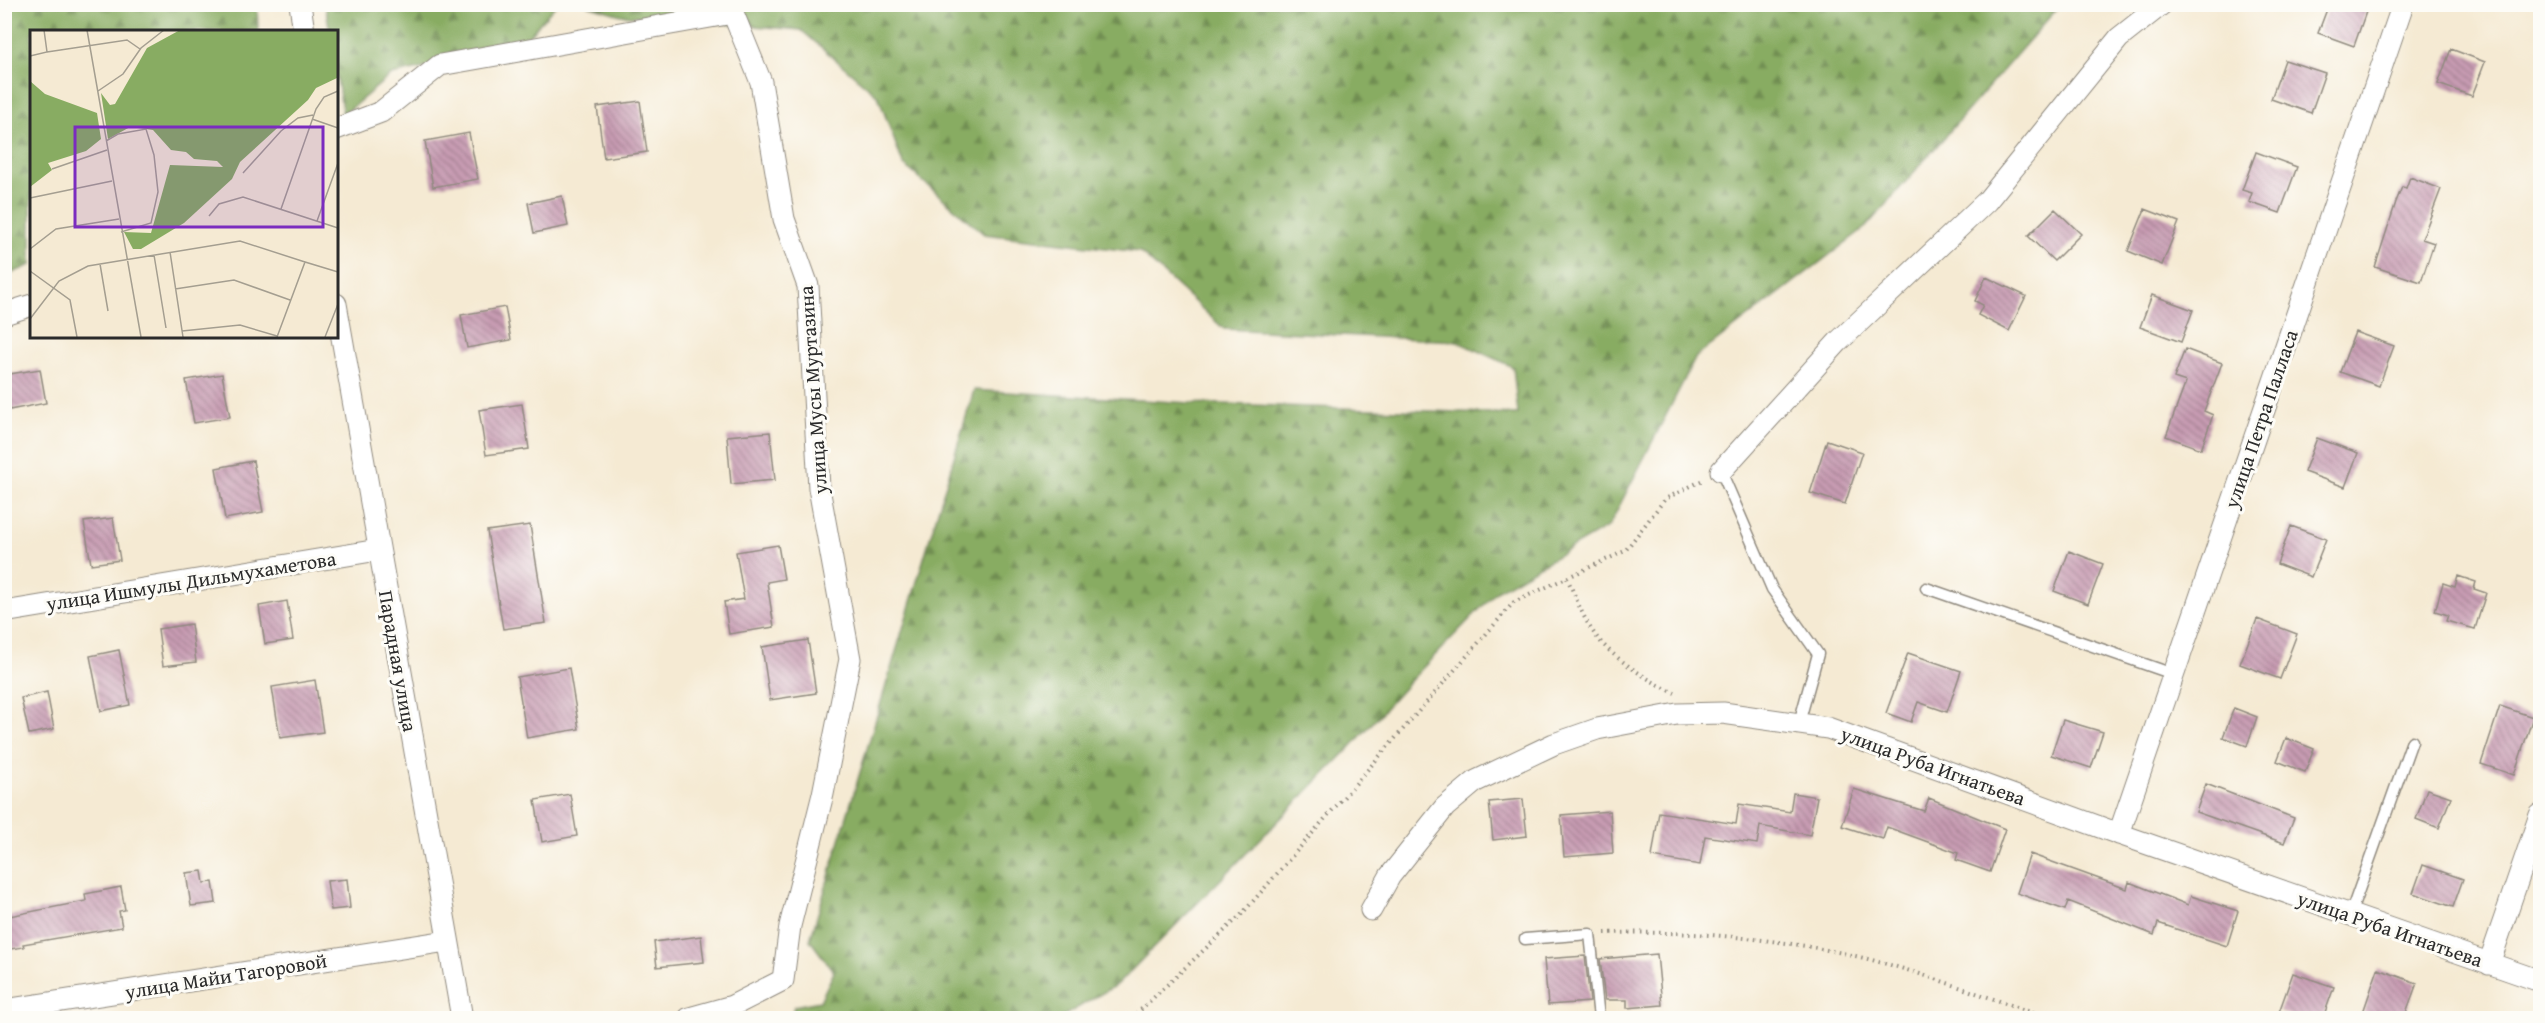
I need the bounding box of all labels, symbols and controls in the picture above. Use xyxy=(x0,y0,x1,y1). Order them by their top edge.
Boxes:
inset map xyxy=(30,30,338,338)
street label: улица Мусы Муртазина xyxy=(791,284,834,496)
street label: улица Петра Палласа xyxy=(2216,325,2305,513)
street label: улица Ишмулы Дильмухаметова xyxy=(43,543,338,618)
street label: Парадная улица xyxy=(372,588,425,734)
street label: улица Руба Игнатьева xyxy=(1836,718,2030,813)
street label: улица Руба Игнатьева xyxy=(2293,883,2487,974)
street label: улица Майи Тагоровой xyxy=(122,945,329,1006)

